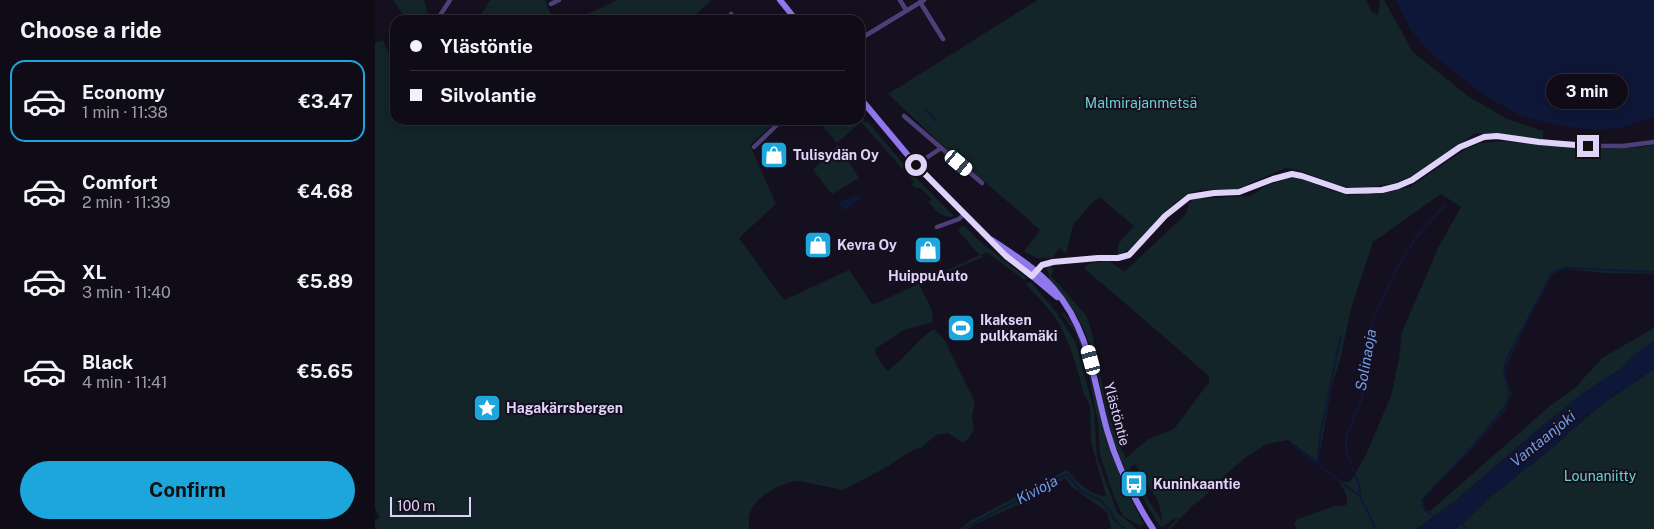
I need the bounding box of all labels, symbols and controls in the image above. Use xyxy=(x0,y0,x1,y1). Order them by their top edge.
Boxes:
text: Choose a ride xyxy=(20,17,162,43)
text: Ylästöntie xyxy=(440,35,533,57)
callout: 3 min xyxy=(1547,74,1629,108)
icon: car xyxy=(22,79,67,124)
text: Economy xyxy=(82,81,165,103)
text: 3 min xyxy=(1566,82,1608,101)
text: Silvolantie xyxy=(440,84,536,106)
text: €3.47 xyxy=(299,90,353,112)
park label: Malmirajanmetsä xyxy=(1085,95,1197,111)
text: 1 min · 11:38 xyxy=(82,103,168,122)
route end xyxy=(1577,135,1599,157)
shop icon: Tulisydän Oy xyxy=(759,140,789,170)
place label: Tulisydän Oy xyxy=(793,147,879,163)
car xyxy=(942,148,975,178)
route start xyxy=(905,154,927,176)
icon: car xyxy=(22,169,67,214)
text: Comfort xyxy=(82,171,158,193)
text: €4.68 xyxy=(298,180,353,202)
text: 2 min · 11:39 xyxy=(82,193,171,212)
shop icon: Kevra Oy xyxy=(803,230,833,260)
shop icon: HuippuAuto xyxy=(913,235,943,265)
place label: Kevra Oy xyxy=(837,237,897,253)
icon: car xyxy=(22,259,67,304)
text: XL xyxy=(82,261,107,283)
place label: HuippuAuto xyxy=(888,268,968,284)
text: €5.89 xyxy=(297,270,353,292)
text: 3 min · 11:40 xyxy=(82,283,171,302)
place label: Ikaksen pulkkamäki xyxy=(980,312,1058,344)
sports icon: Ikaksen pulkkamäki xyxy=(946,313,976,343)
water label: Solinaoja xyxy=(1352,328,1379,392)
car xyxy=(1079,344,1102,376)
icon: car xyxy=(22,349,67,394)
text: Black xyxy=(82,351,133,373)
text: €5.65 xyxy=(297,360,353,382)
text: 4 min · 11:41 xyxy=(82,373,168,392)
street label: Ylästöntie xyxy=(1101,380,1133,448)
place icon: Hagakärrsbergen xyxy=(472,393,502,423)
place label: Hagakärrsbergen xyxy=(506,400,623,416)
water label: Vantaanjoki xyxy=(1507,407,1579,470)
button: Confirm xyxy=(20,461,355,519)
park label: Lounaniitty xyxy=(1564,468,1637,484)
bus stop icon: Kuninkaantie xyxy=(1119,469,1149,499)
water label: Kivioja xyxy=(1013,472,1060,507)
place label: Kuninkaantie xyxy=(1153,476,1241,492)
scale bar xyxy=(390,494,471,517)
text: 100 m xyxy=(397,498,435,514)

